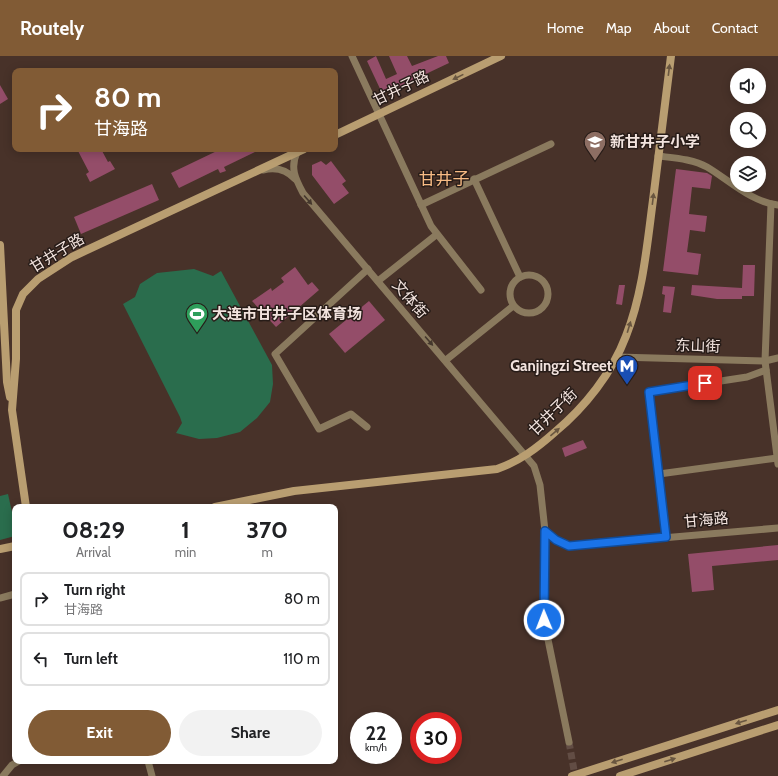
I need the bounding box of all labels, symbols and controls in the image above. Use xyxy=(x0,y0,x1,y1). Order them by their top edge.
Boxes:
text: Routely xyxy=(20,17,84,40)
text: Home xyxy=(547,19,584,37)
text: Map xyxy=(606,19,631,37)
text: About xyxy=(653,19,690,37)
text: Contact xyxy=(712,19,758,37)
one-way arrow xyxy=(666,64,672,76)
street label: 甘井子路 xyxy=(370,67,432,109)
map controls xyxy=(730,68,766,192)
button: sound xyxy=(730,68,766,104)
one-way arrow xyxy=(452,74,463,80)
text: 80 m xyxy=(94,80,161,114)
icon: right xyxy=(28,84,80,136)
button: search xyxy=(730,112,766,148)
text: 甘海路 xyxy=(94,118,148,140)
school or university icon: 新甘井子小学 xyxy=(582,129,608,162)
place label: 新甘井子小学 xyxy=(610,133,700,151)
button: layers xyxy=(730,156,766,192)
district label: 甘井子 xyxy=(419,169,470,189)
one-way arrow xyxy=(650,193,656,205)
one-way arrow xyxy=(304,195,313,205)
street label: 甘井子路 xyxy=(27,230,87,276)
street label: 文体街 xyxy=(388,276,432,322)
sports icon: 大连市甘井子区体育场 xyxy=(184,301,210,334)
place label: 大连市甘井子区体育场 xyxy=(212,305,362,323)
one-way arrow xyxy=(626,321,632,333)
one-way arrow xyxy=(425,336,434,347)
street label: 东山街 xyxy=(675,336,721,356)
metro station icon: Ganjingzi Street xyxy=(614,353,640,386)
place label: Ganjingzi Street xyxy=(510,357,612,375)
pin xyxy=(688,366,722,400)
icon: arrive xyxy=(694,372,716,394)
street label: 甘井子街 xyxy=(525,385,581,439)
one-way arrow xyxy=(550,428,561,437)
street label: 甘海路 xyxy=(683,509,729,531)
text: 08:29 xyxy=(62,515,125,544)
text: 1 xyxy=(181,515,190,544)
text: 370 xyxy=(246,515,288,544)
text: Arrival xyxy=(76,544,111,560)
text: min xyxy=(175,544,196,560)
text: m xyxy=(261,544,273,560)
text: Turn right xyxy=(64,581,125,599)
icon: right xyxy=(30,588,52,610)
text: 80 m xyxy=(284,590,320,608)
position arrow xyxy=(523,599,565,641)
text: 甘海路 xyxy=(64,601,103,617)
icon: left xyxy=(30,648,52,670)
text: Turn left xyxy=(64,650,118,668)
text: 110 m xyxy=(283,650,320,668)
button: Exit xyxy=(28,710,171,756)
button: Share xyxy=(179,710,322,756)
speed limit sign: 30 xyxy=(410,712,462,764)
one-way arrow xyxy=(734,719,746,725)
text: 22 xyxy=(365,721,387,745)
text: km/h xyxy=(365,741,387,754)
one-way arrow xyxy=(665,757,677,763)
one-way arrow xyxy=(611,759,623,765)

